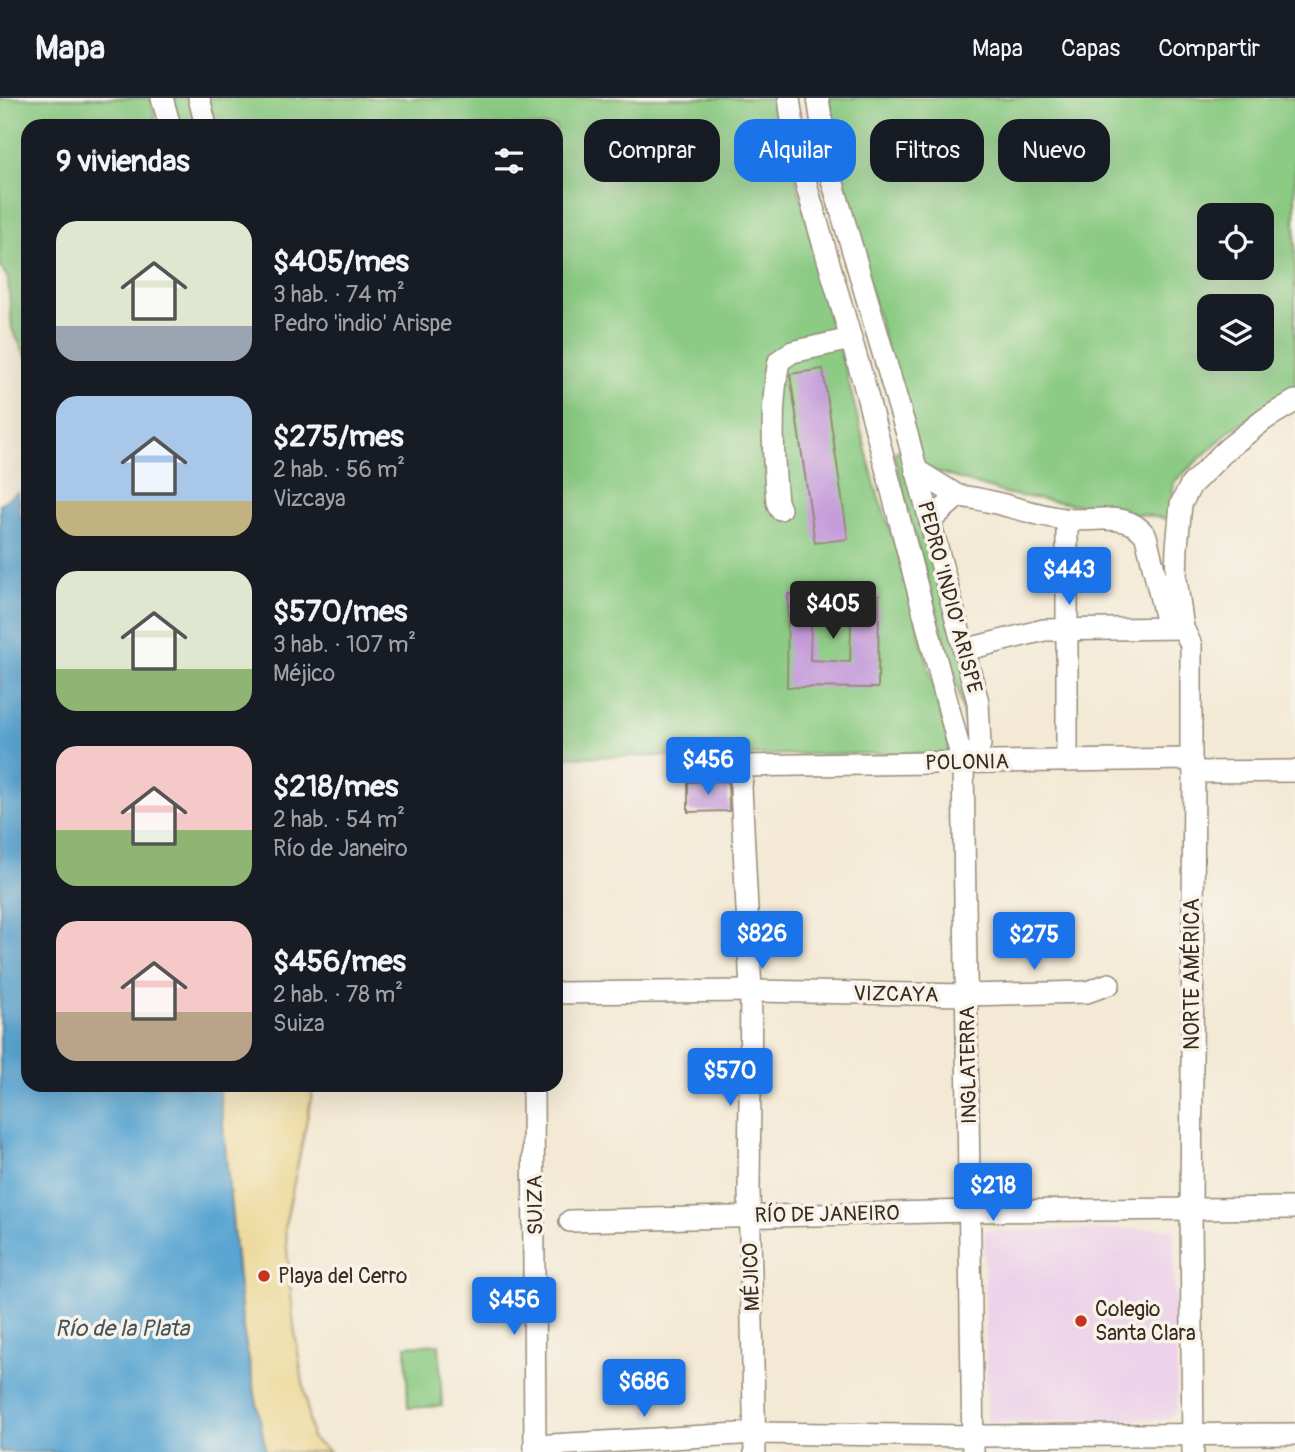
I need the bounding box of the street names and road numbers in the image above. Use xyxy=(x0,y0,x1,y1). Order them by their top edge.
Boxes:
street label: PEDRO 'INDIO' ARISPE xyxy=(911,498,988,696)
street label: POLONIA xyxy=(925,748,1009,777)
street label: NORTE AMÉRICA xyxy=(1179,898,1206,1050)
street label: VIZCAYA xyxy=(853,980,939,1009)
street label: INGLATERRA xyxy=(954,1006,983,1124)
street label: SUIZA xyxy=(521,1175,550,1235)
street label: RÍO DE JANEIRO xyxy=(754,1200,900,1229)
street label: MÉJICO xyxy=(737,1242,766,1312)

